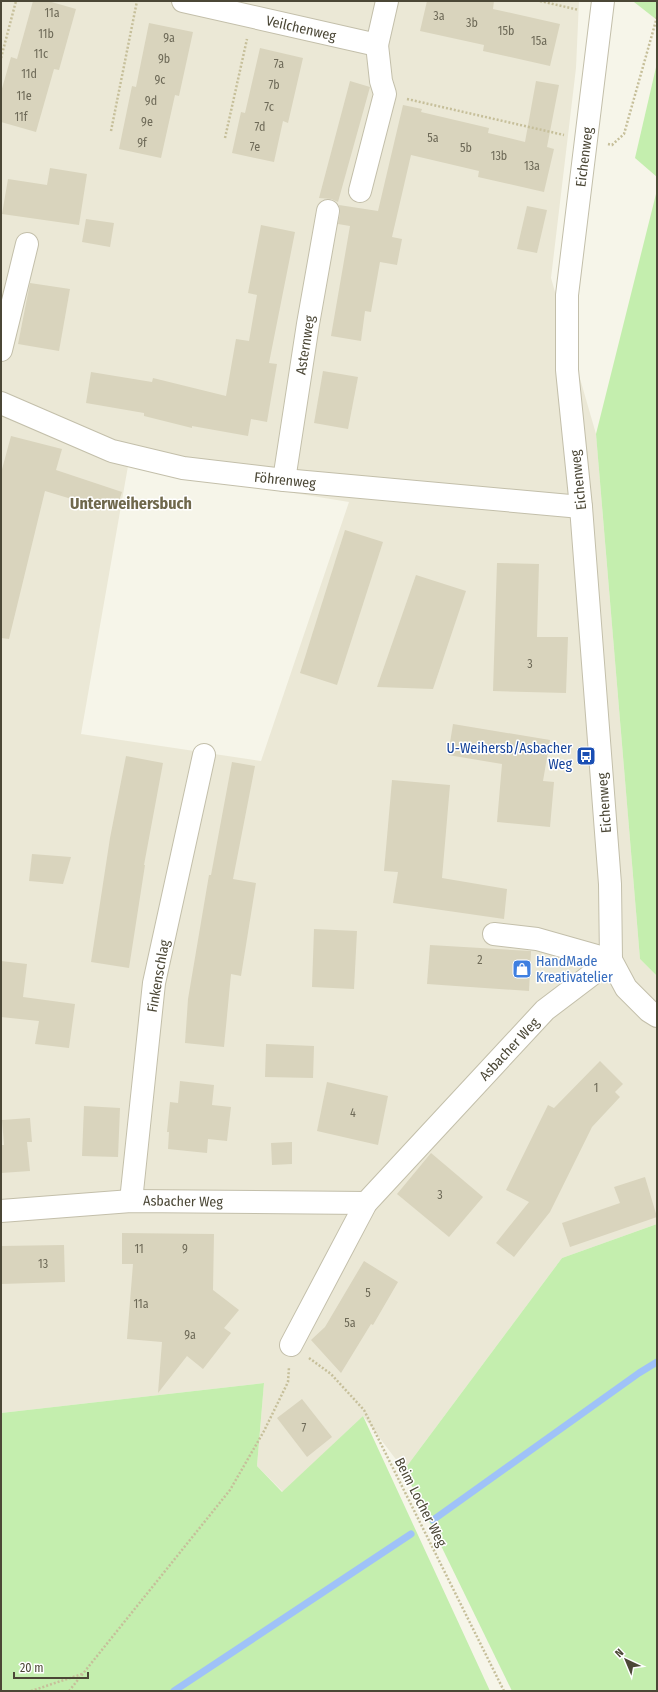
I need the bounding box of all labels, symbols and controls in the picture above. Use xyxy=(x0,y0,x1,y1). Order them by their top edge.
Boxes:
house number: 11a xyxy=(44,6,60,20)
house number: 3a xyxy=(433,9,445,23)
street label: Veilchenweg xyxy=(264,12,338,45)
house number: 3b xyxy=(466,16,478,30)
house number: 15b xyxy=(498,24,514,38)
house number: 11b xyxy=(38,27,54,41)
house number: 9a xyxy=(163,31,175,45)
house number: 15a xyxy=(531,34,547,48)
house number: 11c xyxy=(34,47,48,61)
house number: 9b xyxy=(158,52,170,66)
house number: 7a xyxy=(274,57,284,71)
house number: 11d xyxy=(21,67,37,81)
house number: 9c xyxy=(155,73,165,87)
house number: 7b xyxy=(268,78,280,92)
house number: 11e xyxy=(16,89,32,103)
house number: 9d xyxy=(145,94,157,108)
house number: 7c xyxy=(264,100,274,114)
house number: 11f xyxy=(15,110,29,124)
house number: 9e xyxy=(141,115,153,129)
house number: 7d xyxy=(255,120,265,134)
street label: Eichenweg xyxy=(572,126,597,188)
house number: 5a xyxy=(427,131,439,145)
house number: 9f xyxy=(137,136,148,150)
house number: 7e xyxy=(250,140,260,154)
house number: 5b xyxy=(460,141,472,155)
house number: 13b xyxy=(491,149,507,163)
house number: 13a xyxy=(524,159,540,173)
street label: Asternweg xyxy=(292,314,319,376)
street label: Eichenweg xyxy=(567,449,590,511)
street label: Föhrenweg xyxy=(253,469,317,492)
district label: Unterweihersbuch xyxy=(70,494,192,513)
house number: 3 xyxy=(527,657,533,671)
place label: U-Weihersb/Asbacher Weg xyxy=(447,740,572,773)
bus stop icon: U-Weihersb/Asbacher Weg xyxy=(575,745,597,767)
street label: Eichenweg xyxy=(594,772,615,834)
street label: Finkenschlag xyxy=(144,938,173,1014)
house number: 2 xyxy=(477,953,483,967)
place label: HandMade Kreativatelier xyxy=(536,953,613,986)
shop icon: HandMade Kreativatelier xyxy=(511,958,533,980)
street label: Asbacher Weg xyxy=(476,1014,543,1084)
house number: 1 xyxy=(594,1081,598,1095)
house number: 4 xyxy=(350,1106,356,1120)
house number: 3 xyxy=(437,1188,443,1202)
street label: Asbacher Weg xyxy=(143,1192,223,1211)
house number: 11 xyxy=(134,1242,144,1256)
house number: 9 xyxy=(182,1242,188,1256)
house number: 13 xyxy=(38,1257,48,1271)
house number: 5 xyxy=(365,1286,371,1300)
house number: 11a xyxy=(133,1297,149,1311)
house number: 5a xyxy=(344,1316,356,1330)
house number: 9a xyxy=(184,1328,196,1342)
house number: 7 xyxy=(302,1421,307,1435)
street label: Beim Locher Weg xyxy=(391,1455,450,1550)
north arrow xyxy=(606,1640,646,1680)
text: N xyxy=(613,1646,626,1660)
scale bar xyxy=(14,1654,88,1680)
text: 20 m xyxy=(20,1661,44,1675)

